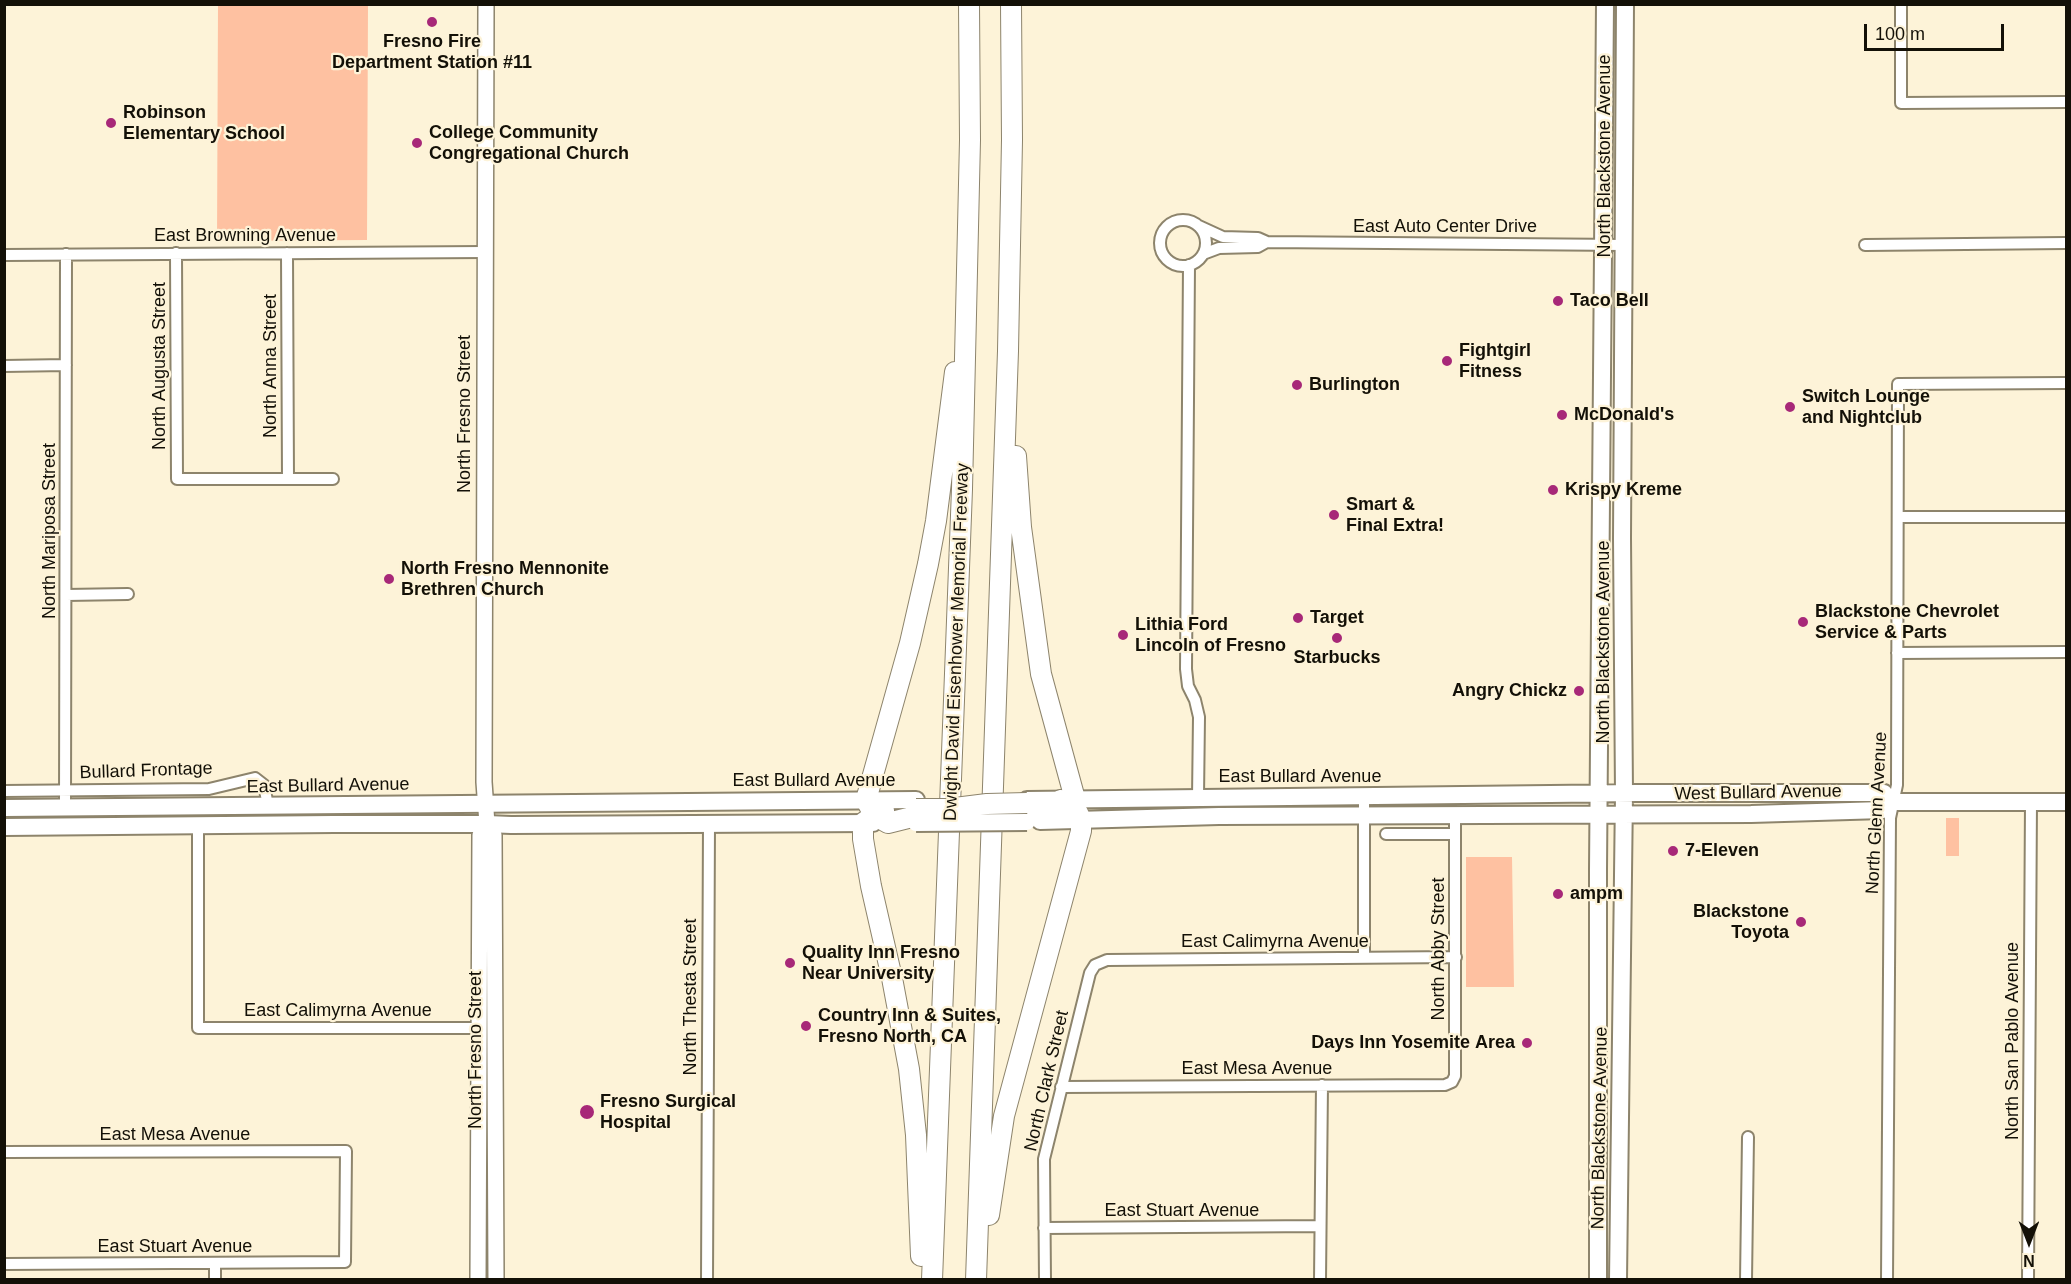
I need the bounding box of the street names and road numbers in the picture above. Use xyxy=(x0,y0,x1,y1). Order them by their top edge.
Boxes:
street label: North Blackstone Avenue xyxy=(1594,55,1616,257)
street label: East Auto Center Drive xyxy=(1353,216,1537,238)
street label: East Browning Avenue xyxy=(154,225,336,247)
street label: North Augusta Street xyxy=(149,282,171,450)
street label: North Anna Street xyxy=(260,294,282,438)
street label: North Fresno Street xyxy=(454,335,476,493)
street label: North Mariposa Street xyxy=(39,443,61,619)
street label: Dwight David Eisenhower Memorial Freeway xyxy=(940,463,974,821)
street label: North Blackstone Avenue xyxy=(1593,541,1615,743)
street label: North Glenn Avenue xyxy=(1862,731,1892,895)
street label: Bullard Frontage xyxy=(79,758,213,784)
street label: East Bullard Avenue xyxy=(1219,766,1381,788)
street label: East Bullard Avenue xyxy=(733,770,895,792)
street label: East Bullard Avenue xyxy=(246,774,410,798)
street label: West Bullard Avenue xyxy=(1674,781,1842,805)
street label: North Abby Street xyxy=(1428,877,1450,1021)
street label: North Thesta Street xyxy=(680,918,702,1076)
street label: East Calimyrna Avenue xyxy=(1181,931,1369,953)
street label: North San Pablo Avenue xyxy=(2002,942,2024,1140)
street label: North Fresno Street xyxy=(465,971,487,1129)
street label: East Calimyrna Avenue xyxy=(244,1000,432,1022)
street label: North Clark Street xyxy=(1020,1008,1074,1154)
street label: North Blackstone Avenue xyxy=(1587,1026,1613,1230)
street label: East Mesa Avenue xyxy=(1182,1058,1332,1080)
street label: East Mesa Avenue xyxy=(100,1124,250,1146)
street label: East Stuart Avenue xyxy=(1105,1200,1259,1222)
street label: East Stuart Avenue xyxy=(98,1236,252,1258)

